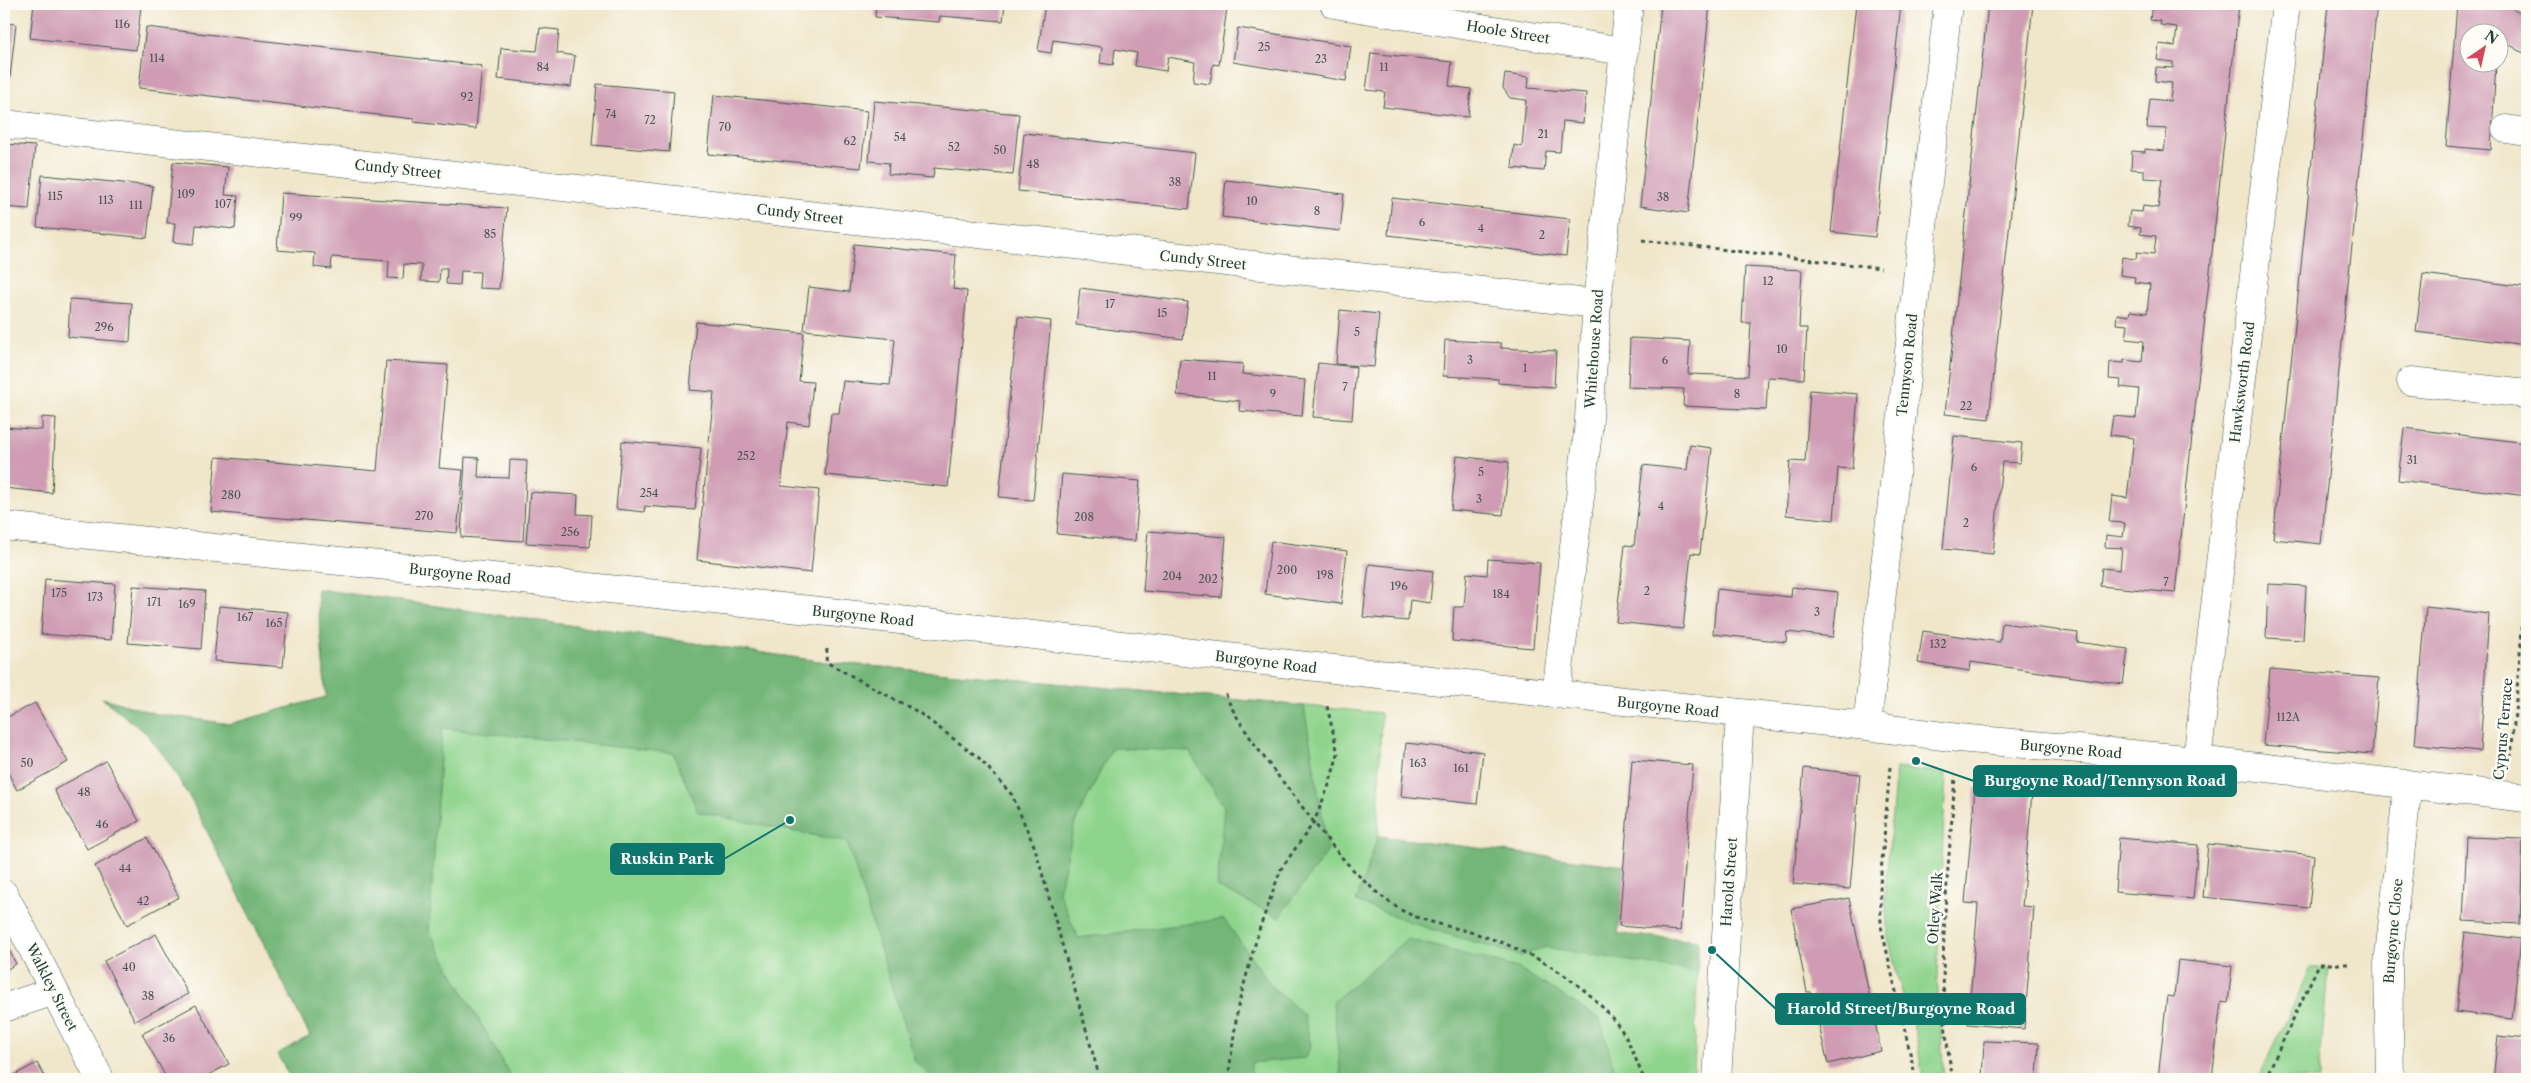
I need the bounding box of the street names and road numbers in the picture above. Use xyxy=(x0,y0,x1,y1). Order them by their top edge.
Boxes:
street label: Hoole Street xyxy=(1465,17,1551,47)
street label: Cundy Street xyxy=(354,155,442,183)
street label: Cundy Street xyxy=(756,200,844,228)
street label: Cundy Street xyxy=(1159,246,1247,274)
street label: Whitehouse Road xyxy=(1581,288,1607,410)
street label: Tennyson Road xyxy=(1893,312,1921,417)
street label: Hawksworth Road xyxy=(2226,320,2258,444)
street label: Burgoyne Road xyxy=(408,560,512,588)
street label: Burgoyne Road xyxy=(811,602,915,630)
street label: Burgoyne Road xyxy=(1214,647,1318,677)
street label: Cyprus Terrace xyxy=(2490,677,2516,781)
street label: Burgoyne Road xyxy=(1616,693,1720,721)
street label: Burgoyne Road xyxy=(2019,736,2123,762)
street label: Harold Street xyxy=(1717,837,1741,927)
street label: Otley Walk xyxy=(1923,870,1947,945)
street label: Burgoyne Close xyxy=(2379,878,2407,984)
street label: Walkley Street xyxy=(22,939,82,1034)

